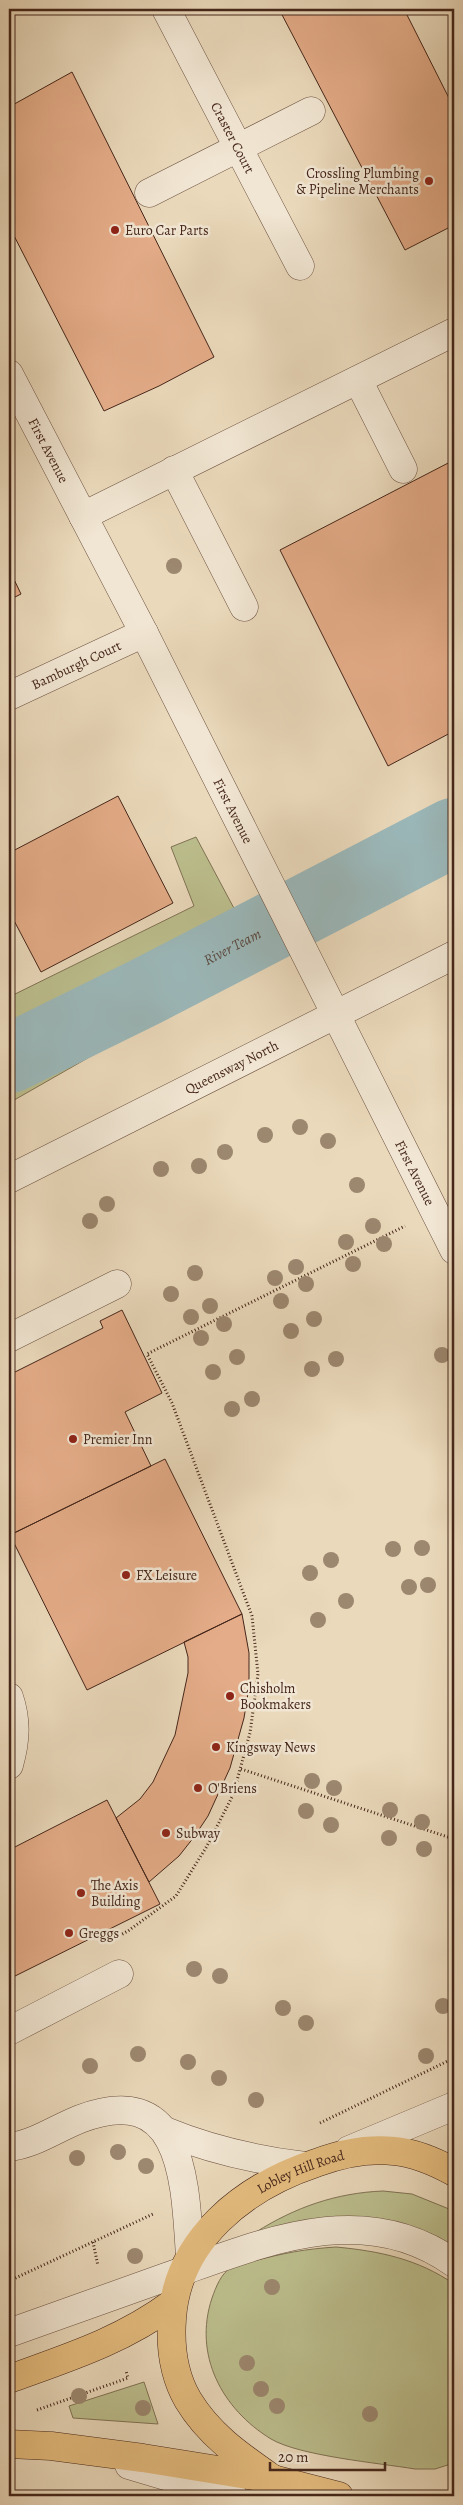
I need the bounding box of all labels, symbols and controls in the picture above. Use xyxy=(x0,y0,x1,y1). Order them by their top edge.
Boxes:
street label: Craster Court xyxy=(207,99,260,177)
place label: Crossling Plumbing & Pipeline Merchants xyxy=(296,164,419,199)
marker: Crossling Plumbing & Pipeline Merchants xyxy=(423,175,435,187)
place label: Euro Car Parts xyxy=(125,221,209,240)
marker: Euro Car Parts xyxy=(109,224,121,236)
street label: First Avenue xyxy=(24,414,74,486)
street label: Bamburgh Court xyxy=(28,635,124,694)
street label: First Avenue xyxy=(209,775,258,847)
water label: River Team xyxy=(200,924,265,970)
street label: Queensway North xyxy=(181,1035,282,1099)
street label: First Avenue xyxy=(391,1137,440,1209)
place label: Premier Inn xyxy=(83,1430,153,1449)
marker: Premier Inn xyxy=(67,1433,79,1445)
place label: FX Leisure xyxy=(136,1566,197,1585)
marker: FX Leisure xyxy=(120,1569,132,1581)
place label: Chisholm Bookmakers xyxy=(240,1679,311,1714)
marker: Chisholm Bookmakers xyxy=(224,1690,236,1702)
place label: Kingsway News xyxy=(226,1738,316,1757)
marker: Kingsway News xyxy=(210,1741,222,1753)
place label: O'Briens xyxy=(208,1779,257,1798)
marker: O'Briens xyxy=(192,1782,204,1794)
place label: Subway xyxy=(176,1824,221,1843)
marker: Subway xyxy=(160,1827,172,1839)
place label: The Axis Building xyxy=(91,1876,140,1911)
marker: The Axis Building xyxy=(75,1887,87,1899)
place label: Greggs xyxy=(79,1924,119,1943)
marker: Greggs xyxy=(63,1927,75,1939)
street label: Lobley Hill Road xyxy=(253,2145,347,2198)
scale bar xyxy=(270,2440,386,2472)
text: 20 m xyxy=(278,2447,309,2467)

